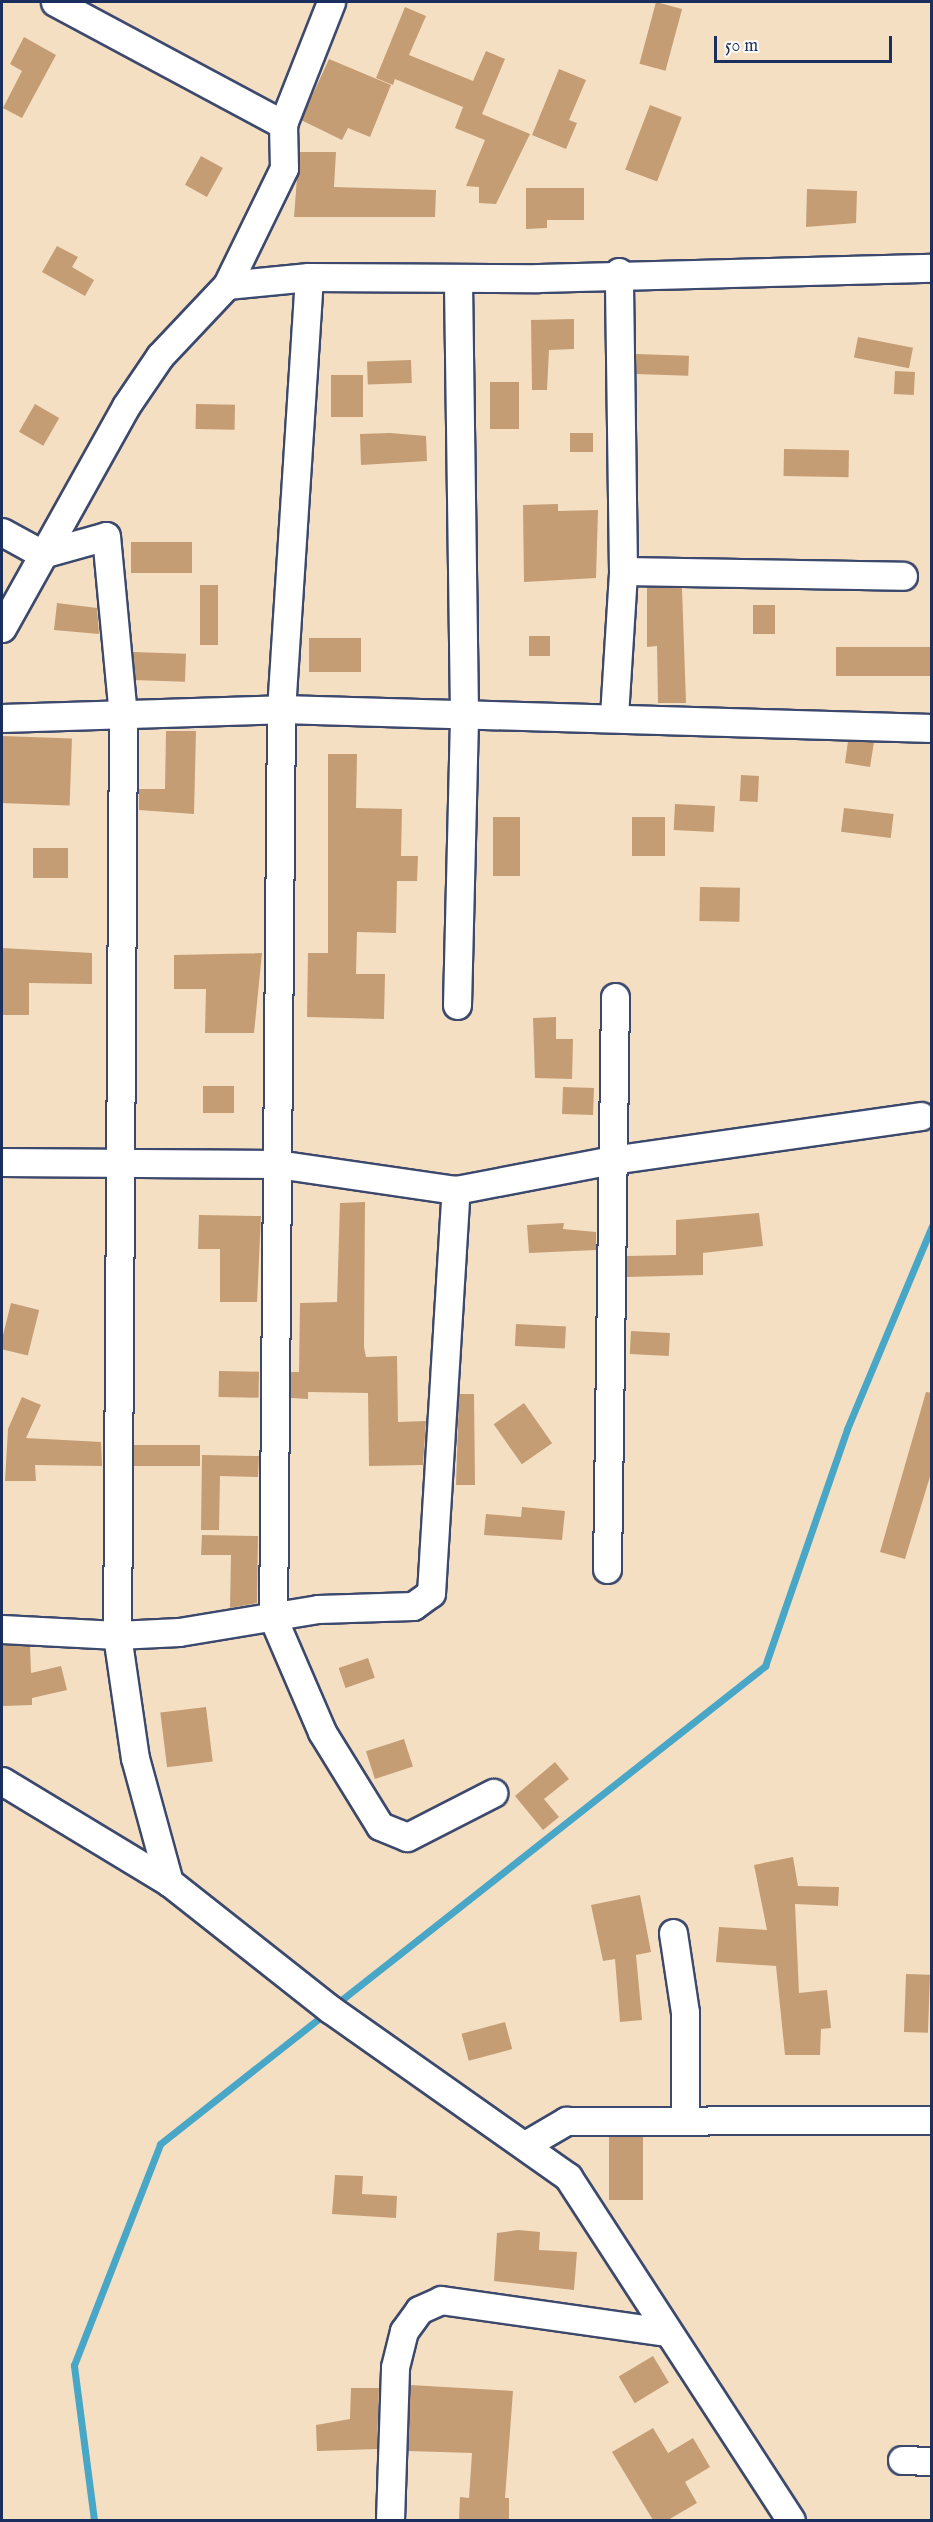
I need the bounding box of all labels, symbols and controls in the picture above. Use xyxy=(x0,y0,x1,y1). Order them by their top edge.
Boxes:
scale bar xyxy=(717,24,896,62)
text: 50 m xyxy=(725,35,758,58)

